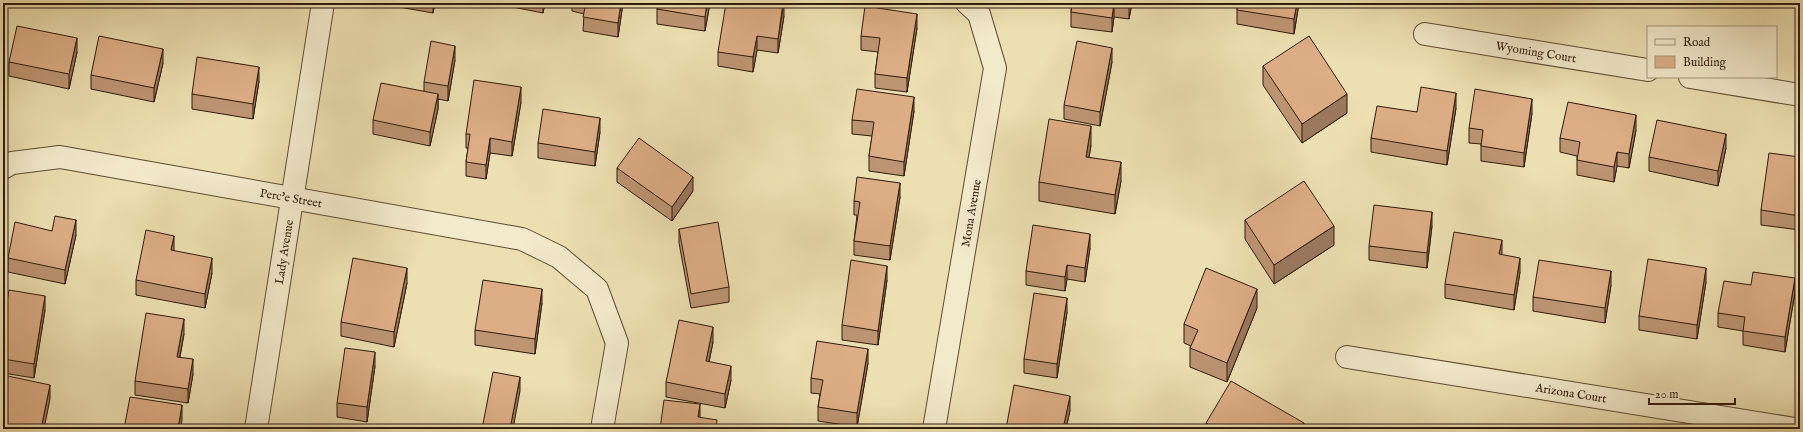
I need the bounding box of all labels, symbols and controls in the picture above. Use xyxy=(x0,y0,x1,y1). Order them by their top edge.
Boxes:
legend xyxy=(1647,26,1777,78)
text: Road xyxy=(1683,35,1711,50)
street label: Wyoming Court xyxy=(1495,39,1577,66)
text: Building xyxy=(1683,55,1727,70)
street label: Mona Avenue xyxy=(958,178,985,248)
street label: Perc'e Street xyxy=(259,186,323,211)
street label: Lady Avenue xyxy=(272,218,297,285)
street label: Arizona Court xyxy=(1533,380,1607,407)
scale bar xyxy=(1649,380,1735,406)
text: 20 m xyxy=(1655,387,1678,402)

